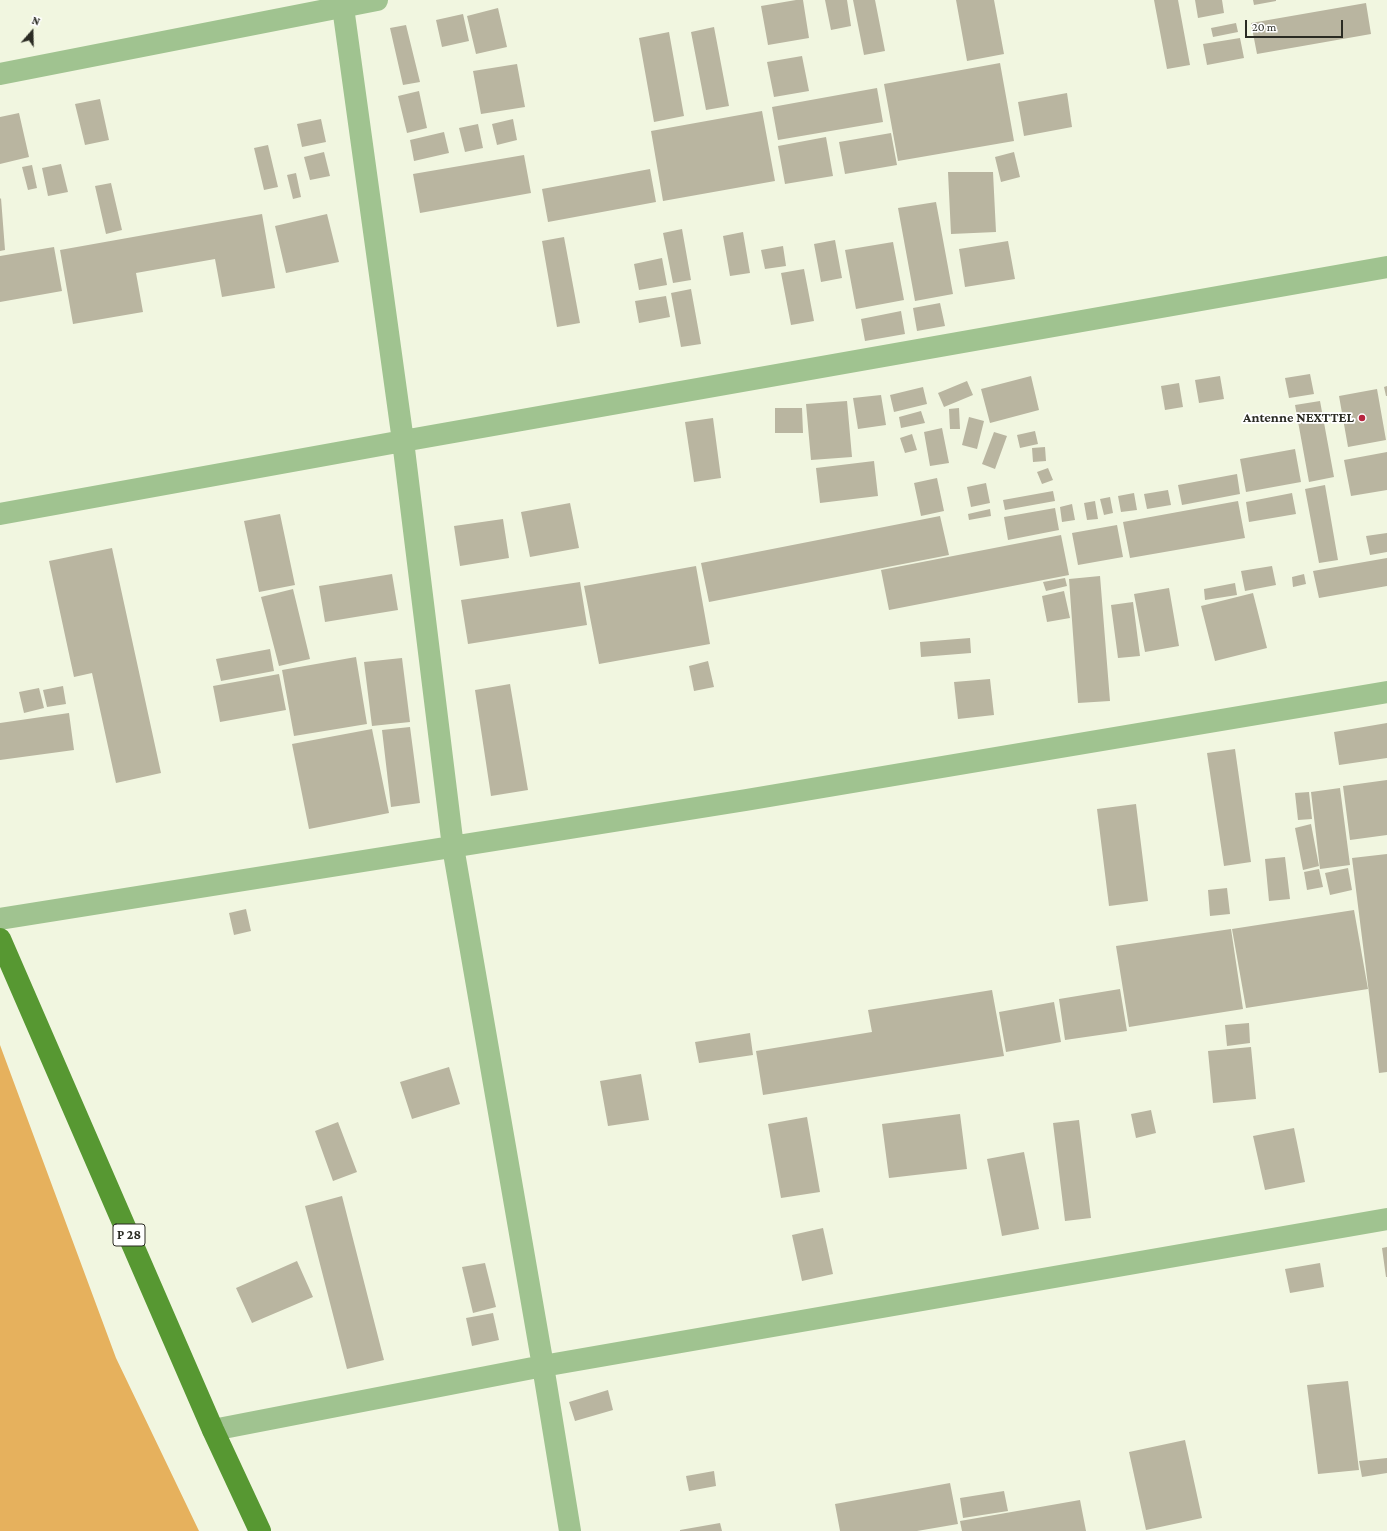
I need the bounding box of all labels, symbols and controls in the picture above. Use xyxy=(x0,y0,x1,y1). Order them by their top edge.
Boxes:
north arrow xyxy=(12,12,52,52)
scale bar xyxy=(1247,12,1345,38)
text: N xyxy=(31,14,42,28)
text: 20 m xyxy=(1252,20,1276,34)
place label: Antenne NEXTTEL xyxy=(1243,410,1354,426)
marker: Antenne NEXTTEL xyxy=(1357,413,1367,423)
road number: P 28 xyxy=(113,1224,145,1246)

